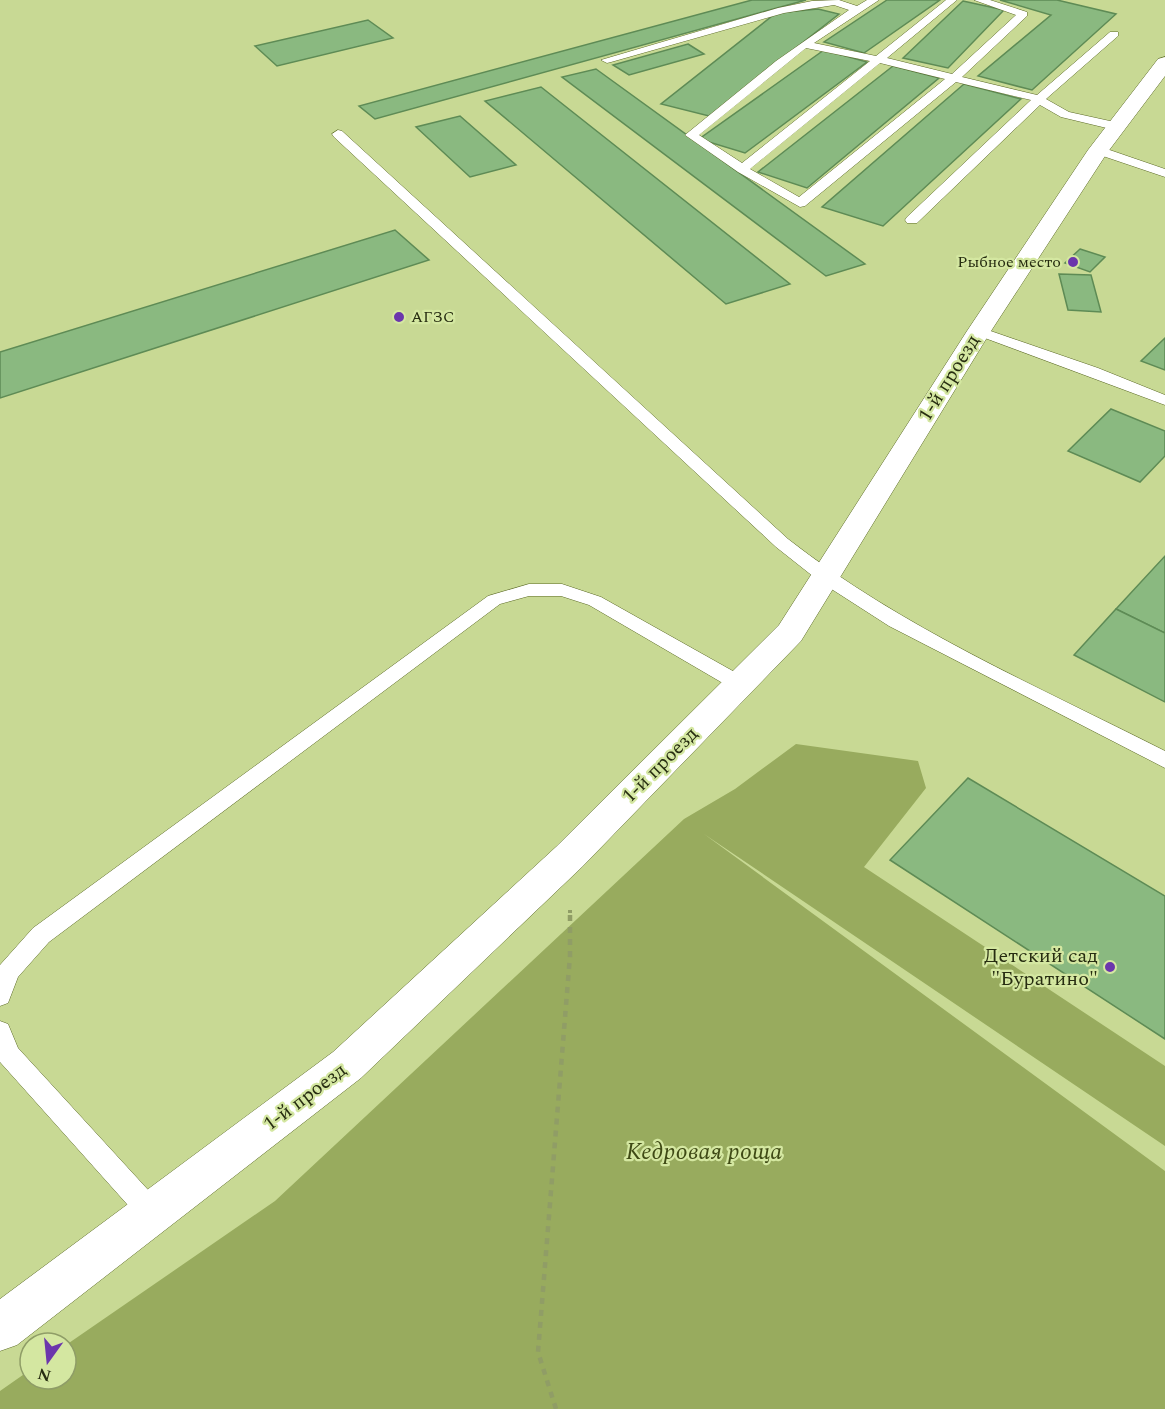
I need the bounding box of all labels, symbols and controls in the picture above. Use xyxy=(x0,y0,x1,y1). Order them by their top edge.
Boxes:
place label: Рыбное место xyxy=(957,250,1061,274)
marker: Рыбное место xyxy=(1066,255,1080,269)
place label: АГЗС xyxy=(411,305,455,329)
marker: АГЗС xyxy=(392,310,406,324)
street label: 1-й проезд xyxy=(910,329,988,427)
street label: 1-й проезд xyxy=(615,720,705,810)
place label: Детский сад "Буратино" xyxy=(984,941,1098,994)
marker: Детский сад "Буратино" xyxy=(1103,960,1117,974)
street label: 1-й проезд xyxy=(257,1056,353,1138)
park label: Кедровая роща xyxy=(626,1134,782,1170)
north arrow xyxy=(18,1331,78,1391)
text: N xyxy=(35,1361,54,1388)

